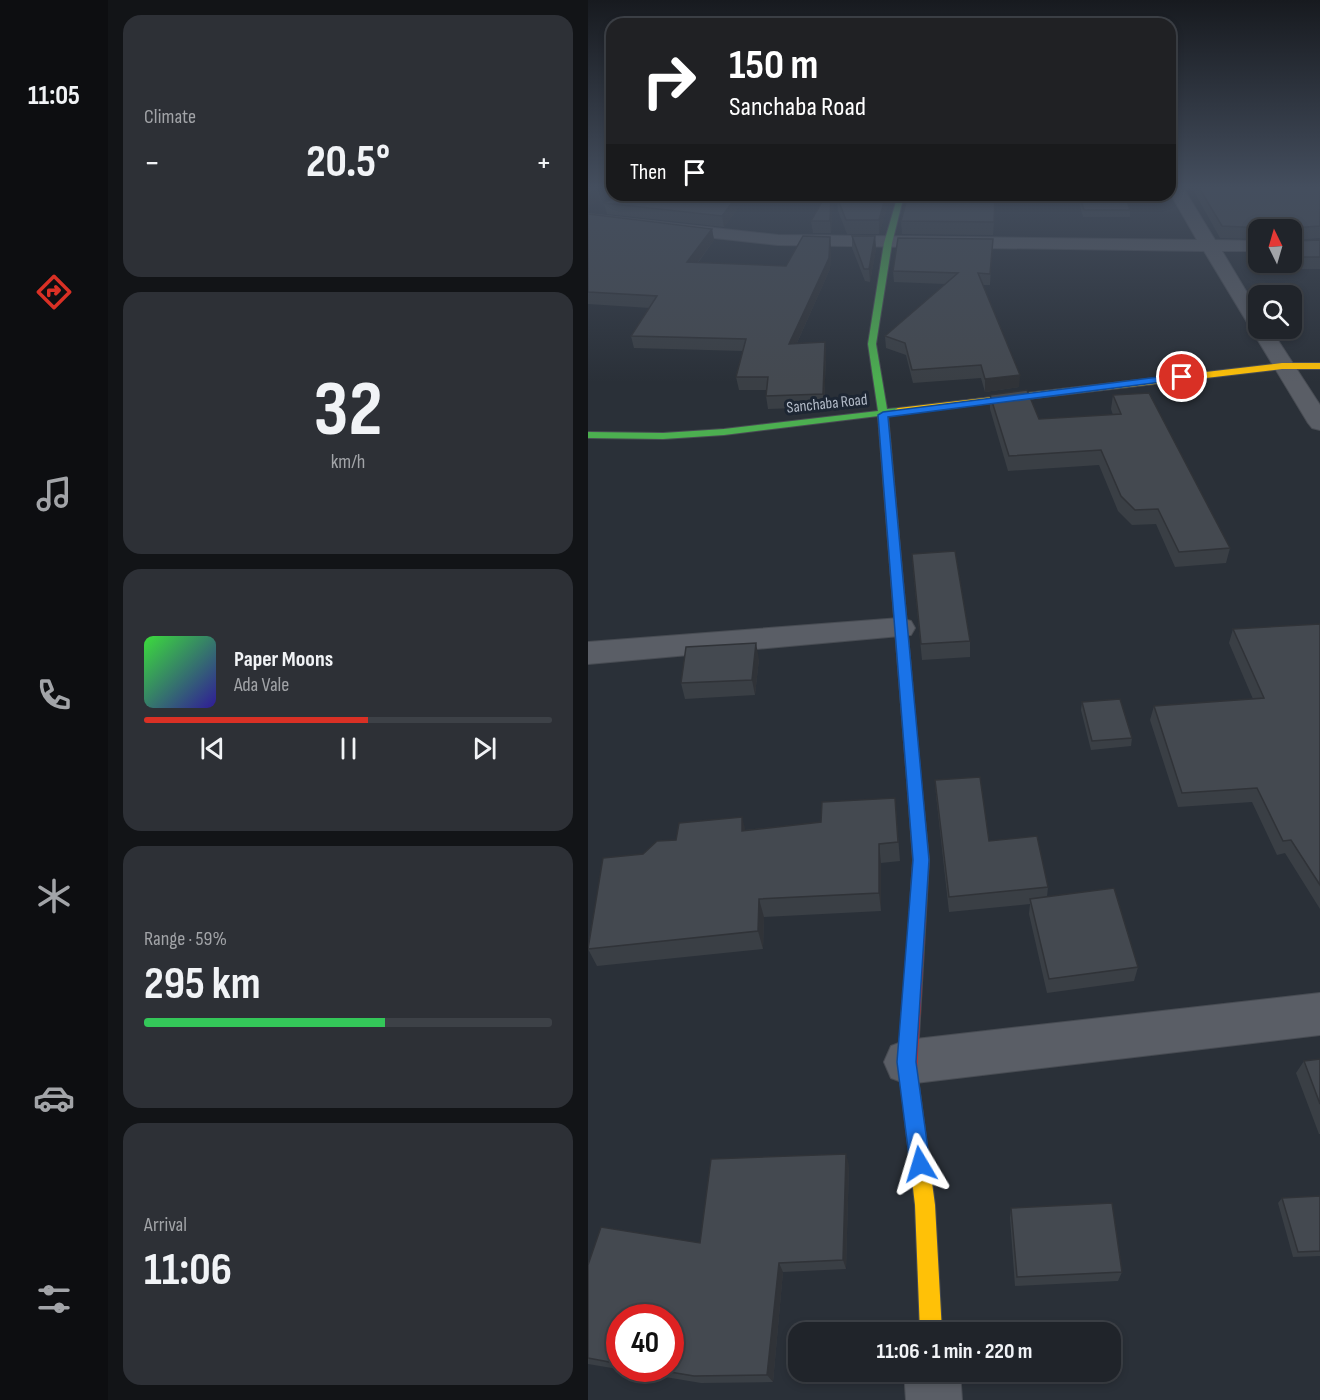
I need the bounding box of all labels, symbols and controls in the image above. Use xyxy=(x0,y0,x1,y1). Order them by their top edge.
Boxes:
text: 150 m xyxy=(729,40,818,91)
icon: right xyxy=(630,42,708,120)
text: 11:05 xyxy=(28,80,80,112)
text: Sanchaba Road xyxy=(729,91,866,123)
text: Climate xyxy=(144,105,196,129)
text: 20.5° xyxy=(306,135,390,190)
text: − xyxy=(144,143,160,183)
text: + xyxy=(536,143,552,183)
icon: arrive xyxy=(678,156,711,189)
text: Then xyxy=(630,159,666,186)
north arrow xyxy=(1248,219,1302,273)
map controls xyxy=(1248,219,1302,339)
icon: directions xyxy=(33,271,75,313)
button: search xyxy=(1248,285,1302,339)
pin xyxy=(1156,351,1207,402)
icon: arrive xyxy=(1165,360,1198,393)
text: 32 xyxy=(313,364,383,457)
street label: Sanchaba Road xyxy=(786,390,868,418)
text: km/h xyxy=(331,450,365,474)
icon: music xyxy=(33,473,75,515)
text: Paper Moons xyxy=(234,646,333,673)
text: Ada Vale xyxy=(234,673,289,697)
icon: phone xyxy=(33,674,75,716)
icon: previous xyxy=(196,732,229,765)
icon: pause xyxy=(332,732,365,765)
icon: next xyxy=(468,732,501,765)
icon: climate xyxy=(33,875,75,917)
text: Range · 59% xyxy=(144,927,227,951)
text: 295 km xyxy=(144,957,261,1012)
icon: car xyxy=(33,1077,75,1119)
position arrow xyxy=(888,1132,952,1196)
text: Arrival xyxy=(144,1213,187,1237)
text: 11:06 xyxy=(144,1243,232,1298)
icon: filters xyxy=(33,1278,75,1320)
speed limit sign: 40 xyxy=(606,1304,684,1382)
text: 11:06 · 1 min · 220 m xyxy=(877,1338,1032,1365)

